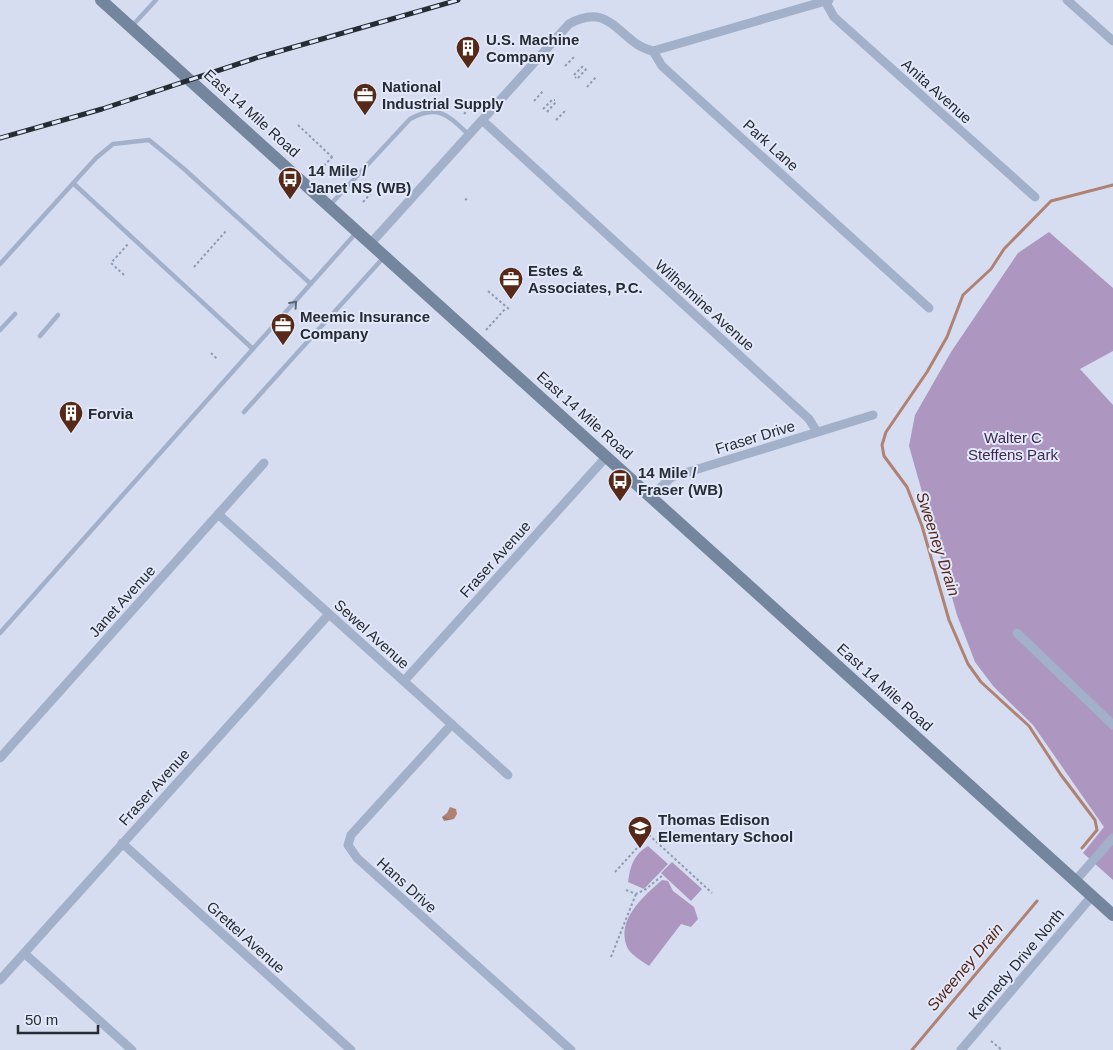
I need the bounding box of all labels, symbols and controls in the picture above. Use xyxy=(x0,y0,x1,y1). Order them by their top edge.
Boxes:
place label: U.S. Machine Company xyxy=(486,31,579,65)
building icon: U.S. Machine Company xyxy=(455,35,481,69)
street label: Anita Avenue xyxy=(899,55,975,127)
street label: East 14 Mile Road xyxy=(201,66,303,160)
place label: National Industrial Supply xyxy=(382,78,504,112)
office icon: National Industrial Supply xyxy=(352,82,378,116)
street label: Park Lane xyxy=(740,116,802,174)
place label: 14 Mile / Janet NS (WB) xyxy=(308,162,411,196)
bus stop icon: 14 Mile / Janet NS (WB) xyxy=(277,166,303,200)
street label: Wilhelmine Avenue xyxy=(652,256,758,354)
place label: Estes & Associates, P.C. xyxy=(528,262,643,296)
office icon: Estes & Associates, P.C. xyxy=(498,266,524,300)
one-way arrow xyxy=(288,300,297,309)
place label: Meemic Insurance Company xyxy=(300,308,430,342)
office icon: Meemic Insurance Company xyxy=(270,312,296,346)
street label: East 14 Mile Road xyxy=(534,368,636,462)
building icon: Forvia xyxy=(58,400,84,434)
place label: Forvia xyxy=(88,405,134,422)
street label: Fraser Drive xyxy=(713,417,797,457)
park label: Walter C Steffens Park xyxy=(968,429,1058,463)
place label: 14 Mile / Fraser (WB) xyxy=(638,464,723,498)
bus stop icon: 14 Mile / Fraser (WB) xyxy=(607,468,633,502)
water label: Sweeney Drain xyxy=(913,490,963,598)
street label: Fraser Avenue xyxy=(456,517,534,601)
street label: Janet Avenue xyxy=(85,562,159,640)
street label: Sewel Avenue xyxy=(331,596,413,672)
street label: East 14 Mile Road xyxy=(834,640,936,734)
street label: Fraser Avenue xyxy=(115,745,193,829)
place label: Thomas Edison Elementary School xyxy=(658,811,793,845)
school or university icon: Thomas Edison Elementary School xyxy=(627,815,653,849)
street label: Hans Drive xyxy=(374,854,440,916)
street label: Grettel Avenue xyxy=(204,898,288,976)
street label: Kennedy Drive North xyxy=(965,905,1067,1023)
water label: Sweeney Drain xyxy=(924,920,1006,1014)
scale bar xyxy=(18,1002,98,1034)
text: 50 m xyxy=(25,1011,58,1028)

